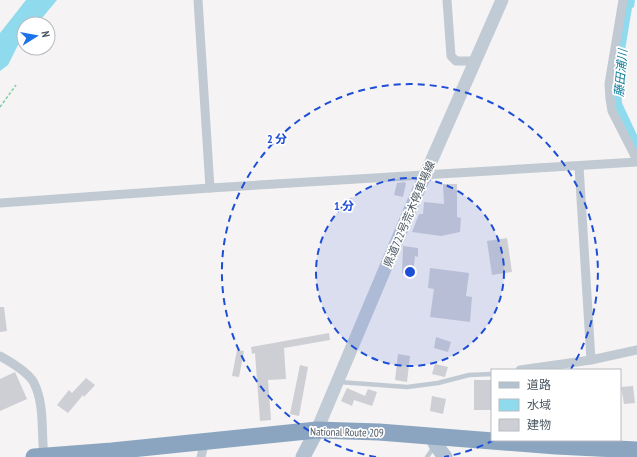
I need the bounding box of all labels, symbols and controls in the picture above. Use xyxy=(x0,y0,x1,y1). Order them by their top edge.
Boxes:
north arrow xyxy=(16,16,56,56)
text: N xyxy=(38,30,53,38)
water label: 藤田浦川 xyxy=(611,46,630,98)
text: 2 分 xyxy=(267,131,287,146)
street label: 県道722号荒木停車場線 xyxy=(380,159,438,269)
text: 1 分 xyxy=(334,198,354,213)
centre of rings xyxy=(403,265,417,279)
legend xyxy=(491,369,621,441)
text: 道路 xyxy=(527,377,551,392)
text: 水域 xyxy=(527,397,551,412)
text: 建物 xyxy=(527,417,551,432)
street label: National Route 209 xyxy=(310,424,384,440)

